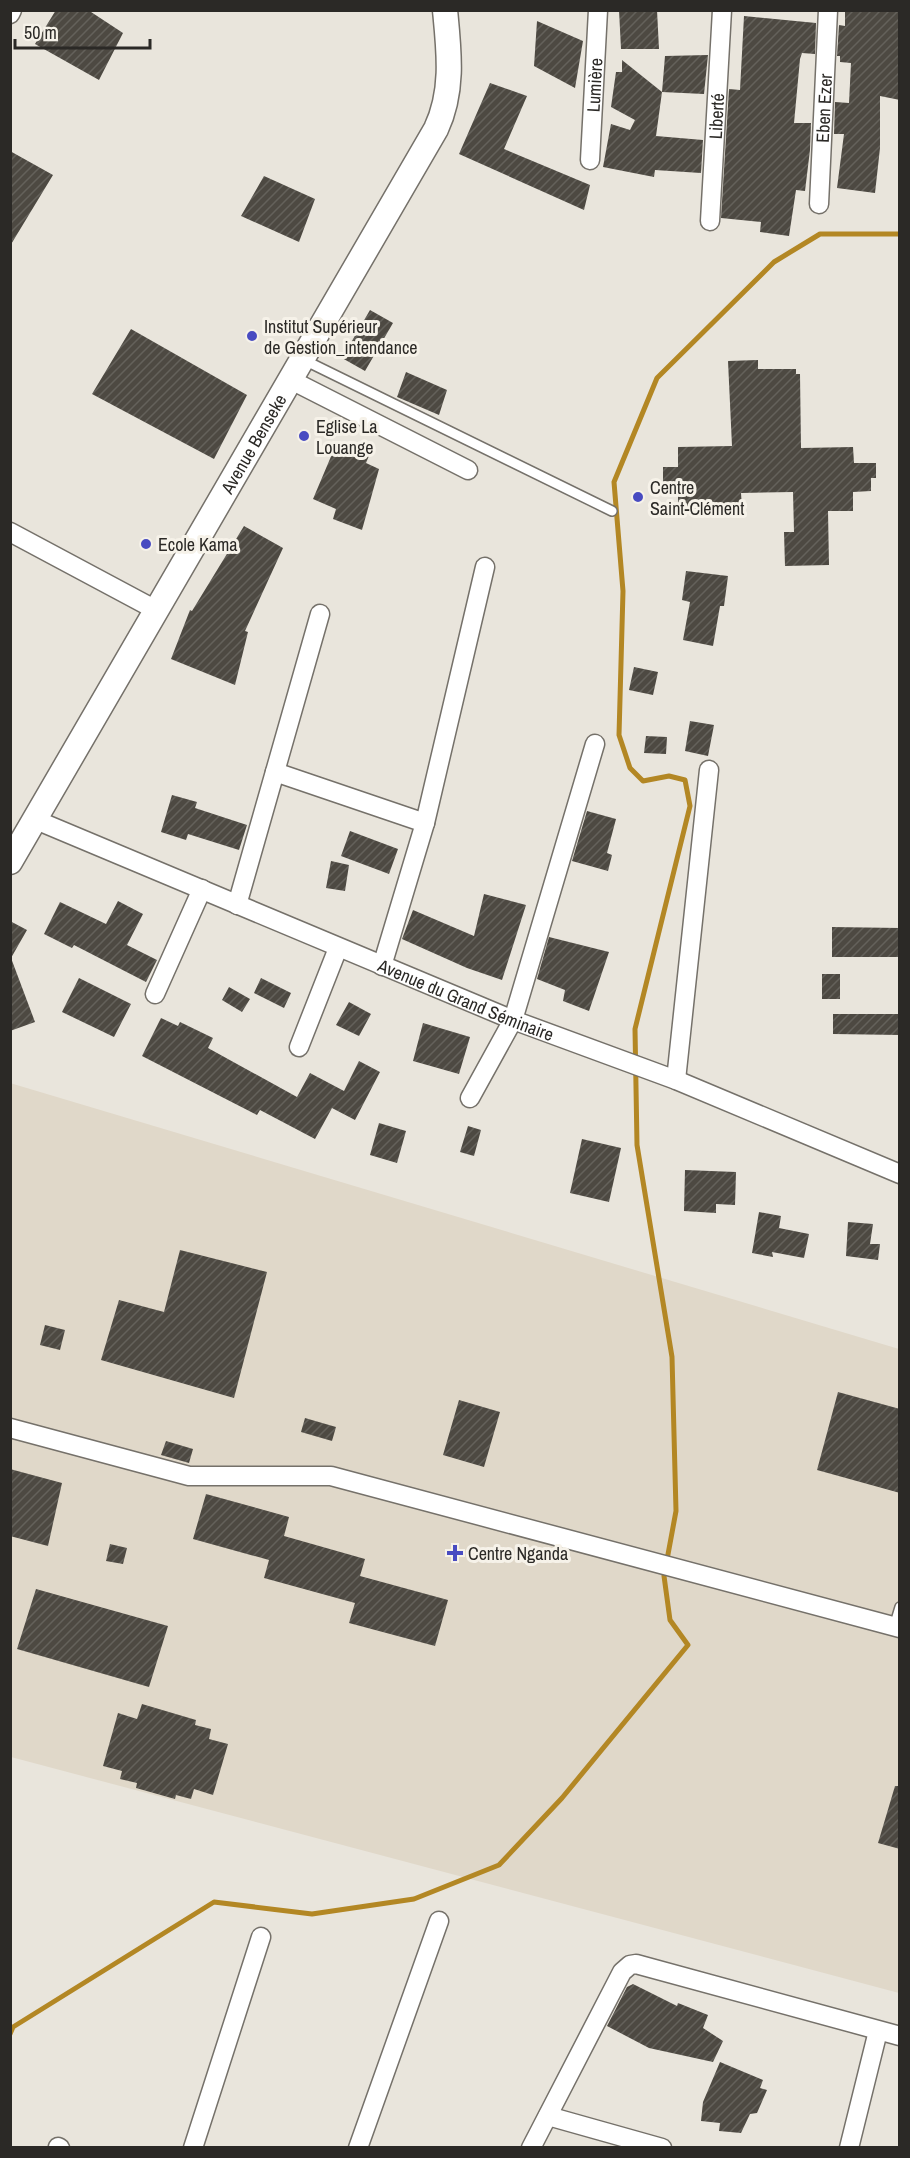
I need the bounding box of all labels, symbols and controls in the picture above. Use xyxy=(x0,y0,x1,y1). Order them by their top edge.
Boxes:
scale bar xyxy=(15,12,150,50)
text: 50 m xyxy=(24,20,57,45)
street label: Lumière xyxy=(580,57,608,113)
street label: Eben Ezer xyxy=(809,73,838,143)
street label: Liberté xyxy=(702,92,730,140)
place label: Institut Supérieur de Gestion_intendance xyxy=(264,314,417,360)
marker: Institut Supérieur de Gestion_intendance xyxy=(245,329,259,343)
street label: Avenue Benseke xyxy=(214,389,292,499)
place label: Eglise La Louange xyxy=(316,414,378,460)
marker: Eglise La Louange xyxy=(297,429,311,443)
place label: Centre Saint-Clément xyxy=(650,475,744,521)
marker: Centre Saint-Clément xyxy=(631,490,645,504)
place label: Ecole Kama xyxy=(158,532,238,557)
marker: Ecole Kama xyxy=(139,537,153,551)
street label: Avenue du Grand Séminaire xyxy=(373,952,557,1046)
place label: Centre Nganda xyxy=(468,1541,568,1566)
marker: Centre Nganda xyxy=(446,1544,464,1562)

